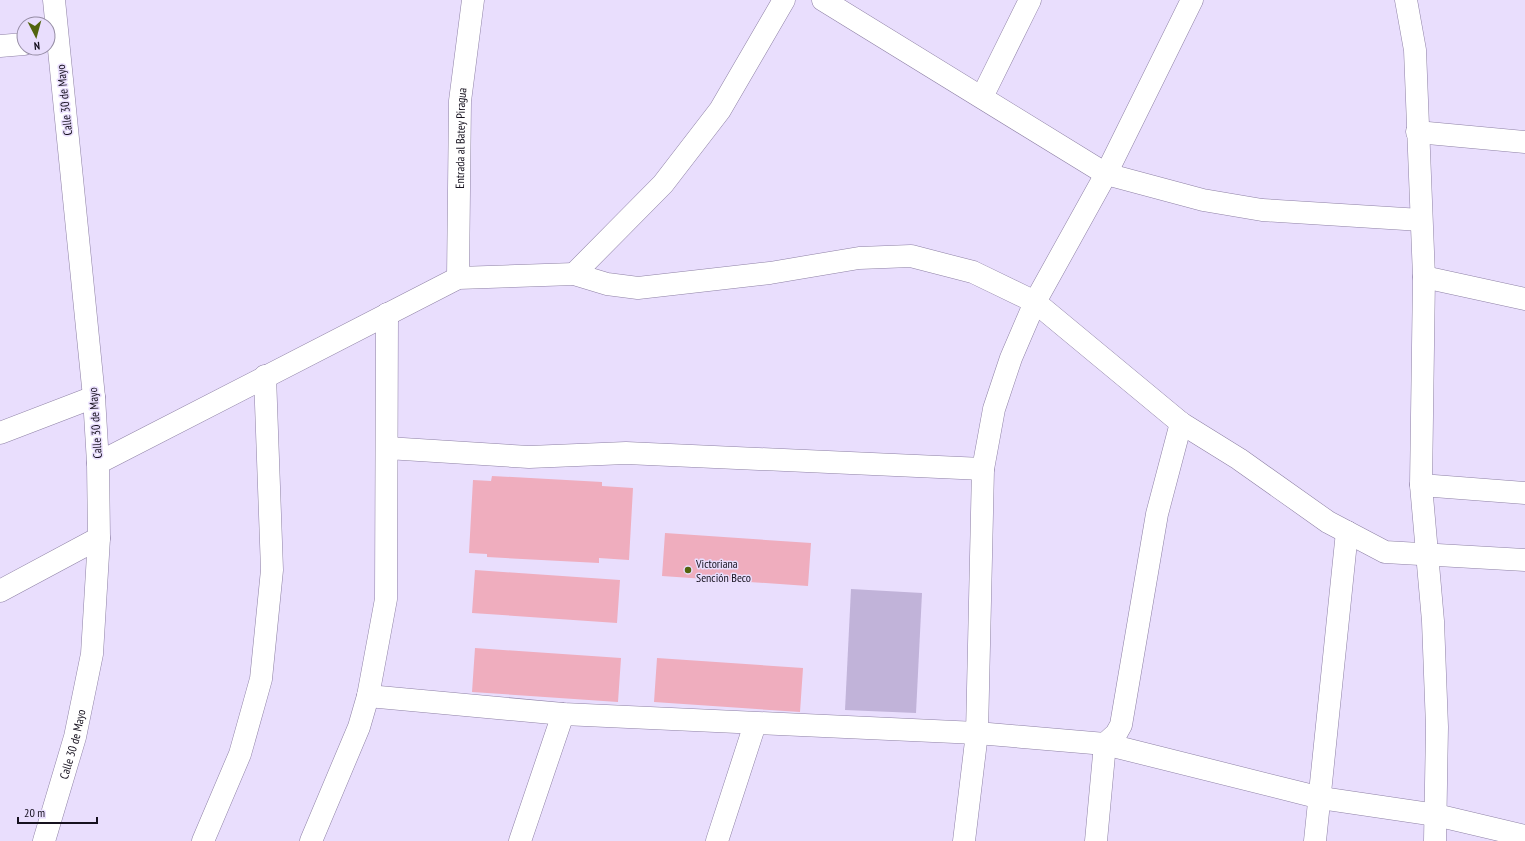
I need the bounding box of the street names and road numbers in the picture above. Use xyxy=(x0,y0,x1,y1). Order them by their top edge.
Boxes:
street label: Calle 30 de Mayo xyxy=(53,64,75,136)
street label: Entrada al Batey Piragua xyxy=(452,86,469,189)
street label: Calle 30 de Mayo xyxy=(85,387,105,459)
street label: Calle 30 de Mayo xyxy=(55,708,88,781)

